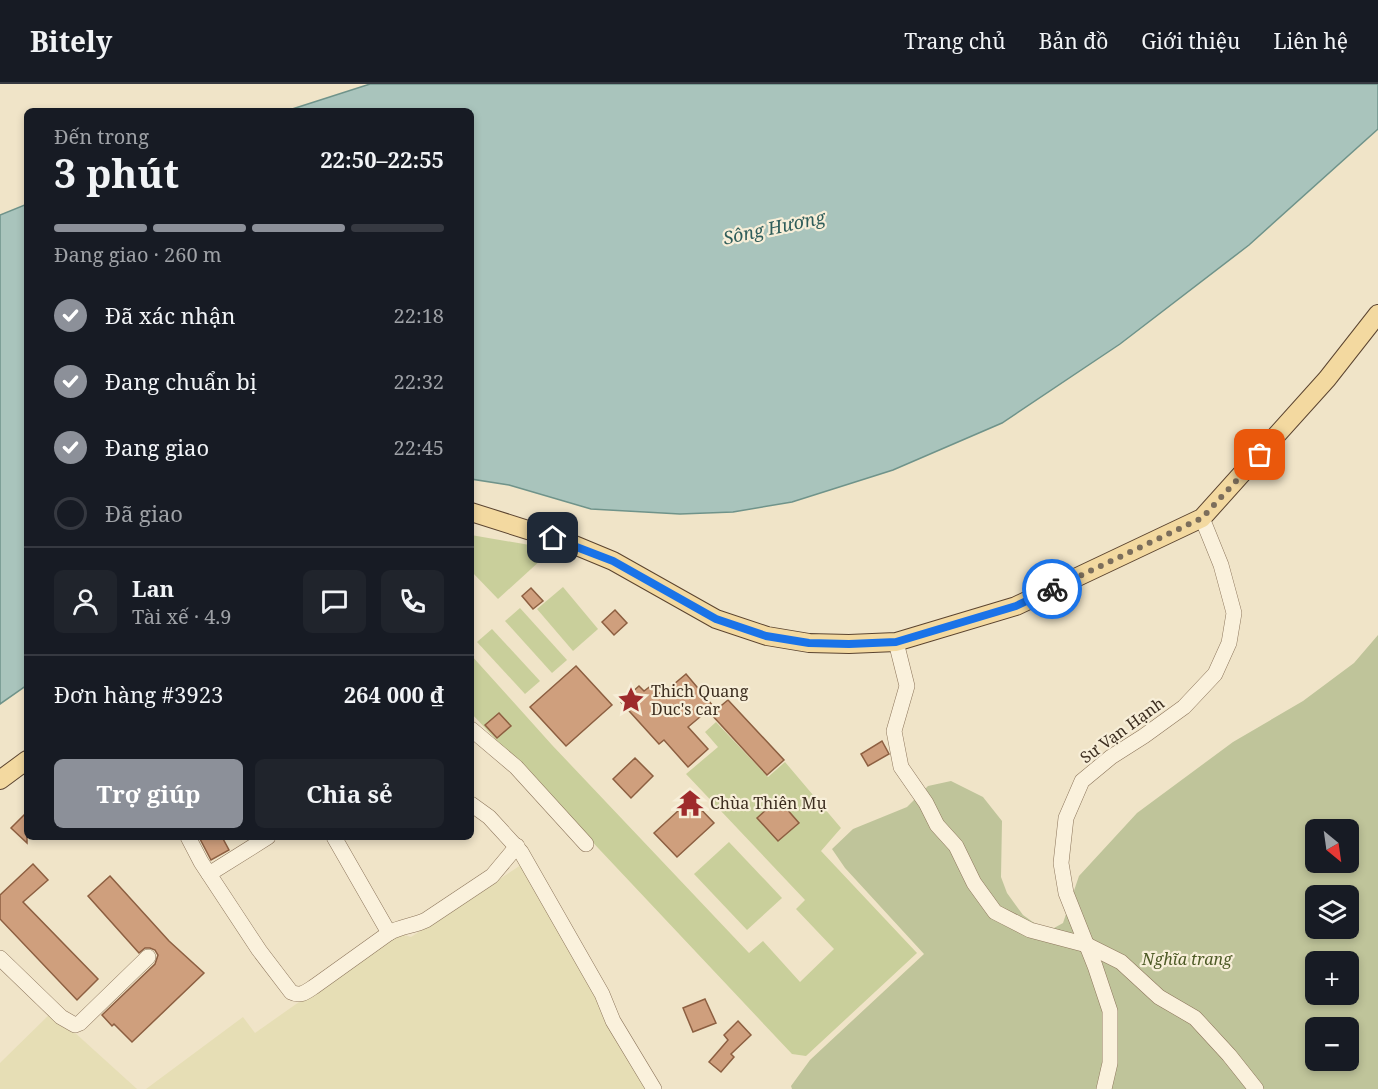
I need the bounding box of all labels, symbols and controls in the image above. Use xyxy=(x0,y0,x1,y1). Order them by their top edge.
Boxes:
text: Bitely xyxy=(30,22,112,60)
text: Trang chủ xyxy=(904,27,1006,55)
text: Bản đồ xyxy=(1039,27,1108,55)
text: Giới thiệu xyxy=(1141,27,1240,55)
text: Liên hệ xyxy=(1273,27,1348,55)
text: Đến trong xyxy=(54,123,149,150)
text: 22:50–22:55 xyxy=(320,144,444,174)
text: 3 phút xyxy=(54,146,179,199)
water label: Sông Hương xyxy=(721,204,828,250)
text: Đang giao · 260 m xyxy=(54,241,222,268)
icon: check xyxy=(54,299,87,332)
text: Đã xác nhận xyxy=(105,300,235,330)
text: 22:18 xyxy=(394,302,444,329)
icon: check xyxy=(54,365,87,398)
text: Đang chuẩn bị xyxy=(105,366,257,396)
text: 22:32 xyxy=(394,368,444,395)
pin xyxy=(1234,429,1285,480)
icon: check xyxy=(54,431,87,464)
text: Đang giao xyxy=(105,432,209,462)
text: 22:45 xyxy=(394,434,444,461)
icon: bag xyxy=(1243,438,1276,471)
text: Đã giao xyxy=(105,498,183,528)
pin xyxy=(527,512,578,563)
icon: home xyxy=(536,521,569,554)
courier xyxy=(1022,559,1082,619)
button: person xyxy=(54,570,117,633)
button: chat xyxy=(303,570,366,633)
button: phone xyxy=(381,570,444,633)
text: Lan xyxy=(132,573,174,603)
icon: bike xyxy=(1036,573,1069,606)
text: Tài xế · 4.9 xyxy=(132,603,232,630)
text: Đơn hàng #3923 xyxy=(54,679,223,709)
text: 264 000 ₫ xyxy=(344,679,444,709)
place label: Thich Quang Duc's car xyxy=(651,680,749,720)
place icon: Thich Quang Duc's car xyxy=(616,685,646,715)
street label: Sư Vạn Hạnh xyxy=(1075,692,1169,768)
button: Trợ giúp xyxy=(54,759,243,828)
button: Chia sẻ xyxy=(255,759,444,828)
temple icon: Chùa Thiên Mụ xyxy=(675,788,705,818)
place label: Chùa Thiên Mụ xyxy=(710,792,827,814)
north arrow xyxy=(1305,819,1359,873)
map controls xyxy=(1305,819,1359,1071)
button: layers xyxy=(1305,885,1359,939)
park label: Nghĩa trang xyxy=(1141,948,1233,970)
button: + xyxy=(1305,951,1359,1005)
button: − xyxy=(1305,1017,1359,1071)

